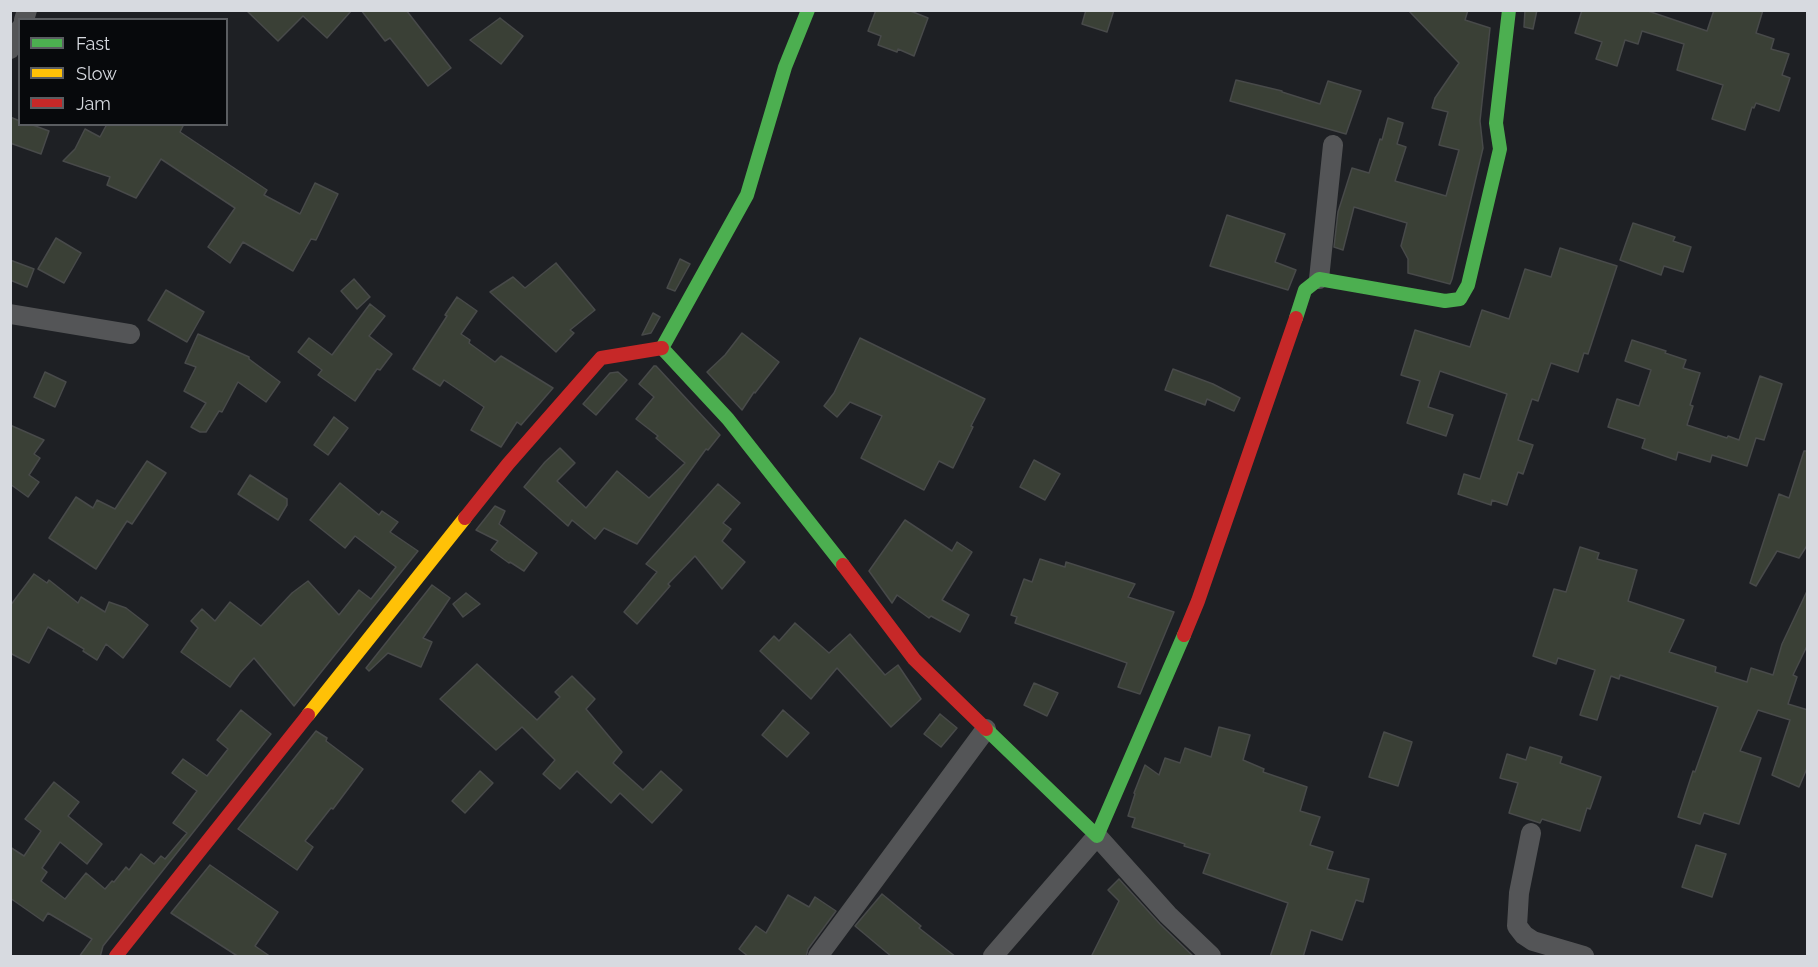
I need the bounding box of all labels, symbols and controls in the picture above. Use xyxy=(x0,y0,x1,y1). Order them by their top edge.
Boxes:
legend xyxy=(18,18,228,126)
text: Fast xyxy=(76,33,110,54)
text: Slow xyxy=(76,63,117,84)
text: Jam xyxy=(76,93,111,114)

